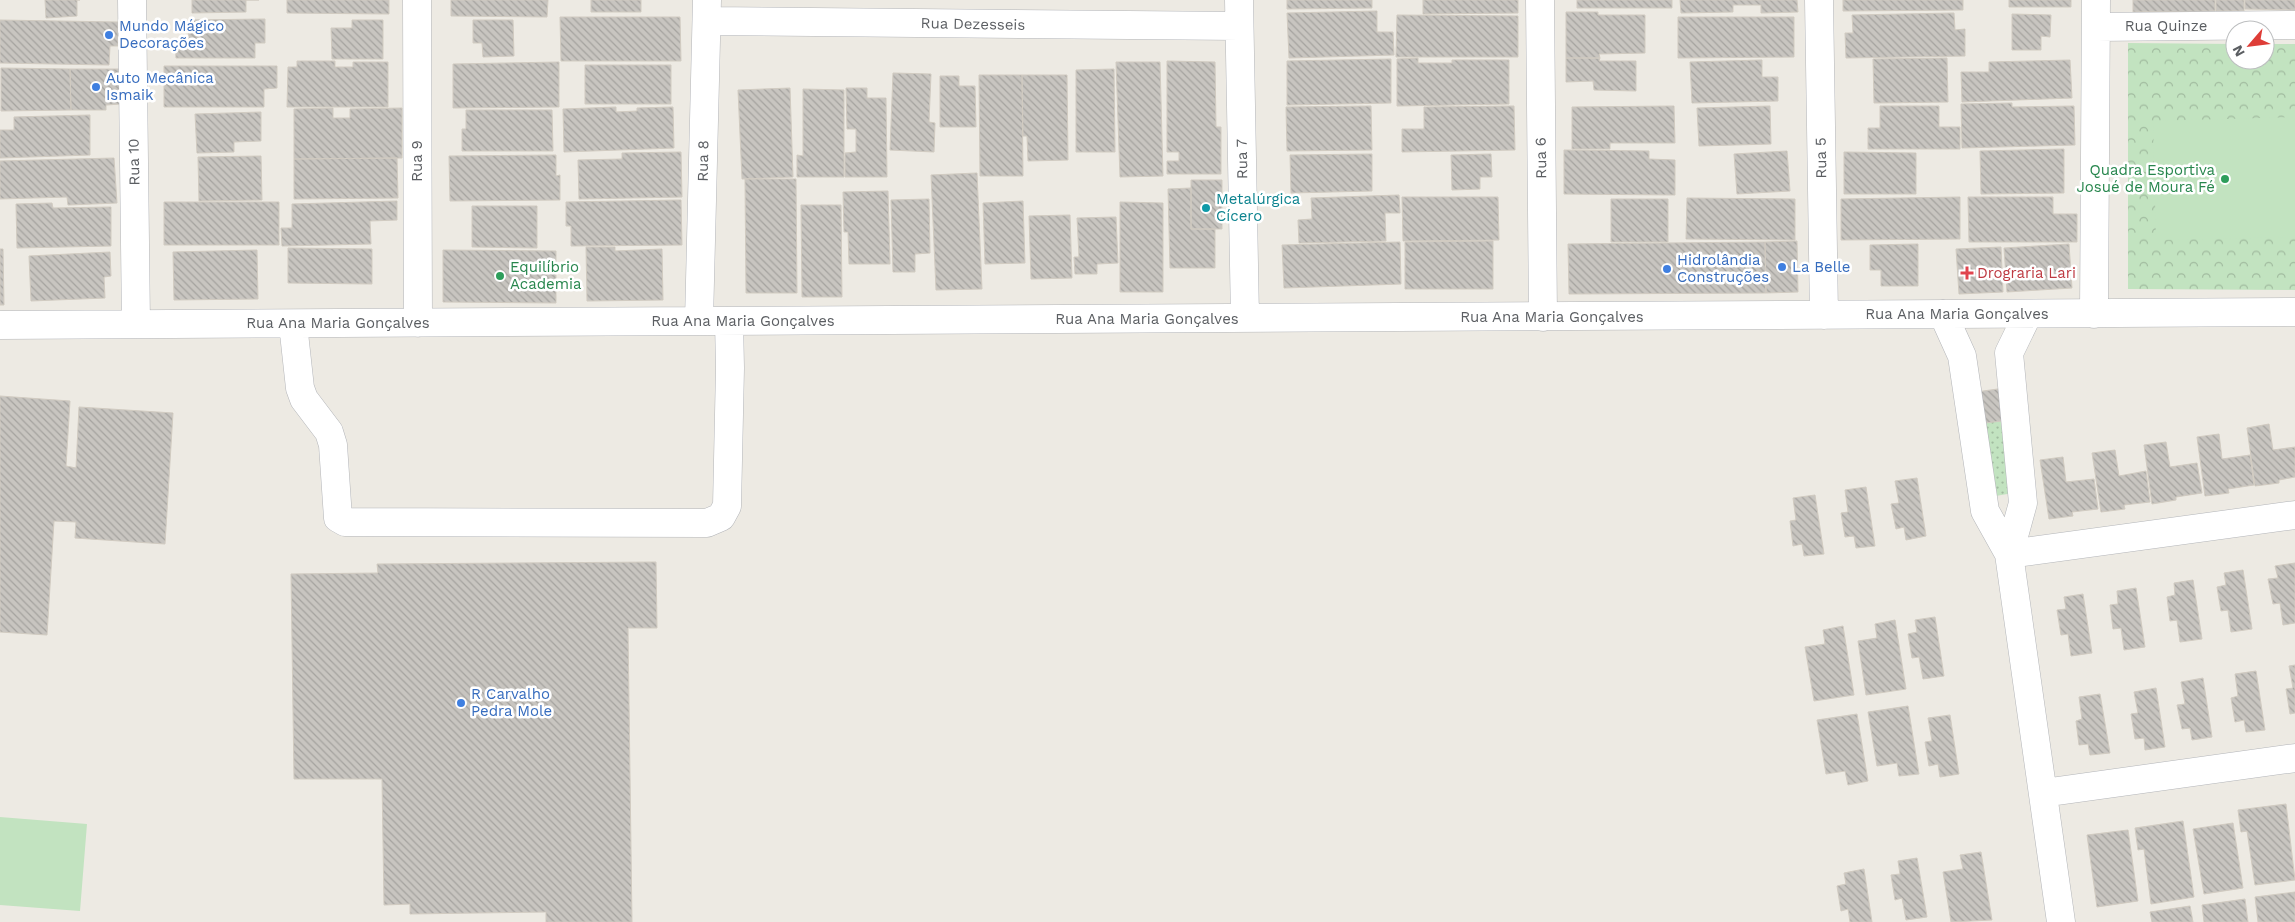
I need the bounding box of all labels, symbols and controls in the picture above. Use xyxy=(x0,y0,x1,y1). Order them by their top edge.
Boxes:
street label: Rua Dezesseis xyxy=(920,14,1026,34)
place label: Mundo Mágico Decorações xyxy=(119,17,224,52)
street label: Rua Quinze xyxy=(2125,17,2207,35)
north arrow xyxy=(2225,20,2275,70)
marker: Mundo Mágico Decorações xyxy=(103,29,115,41)
text: N xyxy=(2229,43,2248,59)
place label: Auto Mecânica Ismaik xyxy=(106,69,214,104)
marker: Auto Mecânica Ismaik xyxy=(90,81,102,93)
street label: Rua 6 xyxy=(1532,137,1550,179)
street label: Rua 5 xyxy=(1812,137,1830,179)
street label: Rua 10 xyxy=(125,138,143,186)
street label: Rua 7 xyxy=(1233,139,1251,179)
street label: Rua 9 xyxy=(408,140,426,182)
street label: Rua 8 xyxy=(694,140,712,182)
place label: Quadra Esportiva Josué de Moura Fé xyxy=(2076,161,2216,196)
marker: Quadra Esportiva Josué de Moura Fé xyxy=(2219,173,2231,185)
place label: Metalúrgica Cícero xyxy=(1216,190,1301,225)
marker: Metalúrgica Cícero xyxy=(1200,202,1212,214)
place label: Hidrolândia Construções xyxy=(1677,251,1769,286)
place label: Equilíbrio Academia xyxy=(510,258,582,293)
place label: La Belle xyxy=(1792,258,1851,276)
marker: La Belle xyxy=(1776,261,1788,273)
marker: Hidrolândia Construções xyxy=(1661,263,1673,275)
place label: Drograria Lari xyxy=(1977,264,2076,282)
marker: Drograria Lari xyxy=(1961,267,1973,279)
marker: Equilíbrio Academia xyxy=(494,270,506,282)
street label: Rua Ana Maria Gonçalves xyxy=(1865,305,2049,323)
street label: Rua Ana Maria Gonçalves xyxy=(1460,308,1644,326)
street label: Rua Ana Maria Gonçalves xyxy=(1055,310,1239,328)
street label: Rua Ana Maria Gonçalves xyxy=(651,312,835,330)
street label: Rua Ana Maria Gonçalves xyxy=(246,314,430,332)
place label: R Carvalho Pedra Mole xyxy=(471,685,552,720)
marker: R Carvalho Pedra Mole xyxy=(455,697,467,709)

